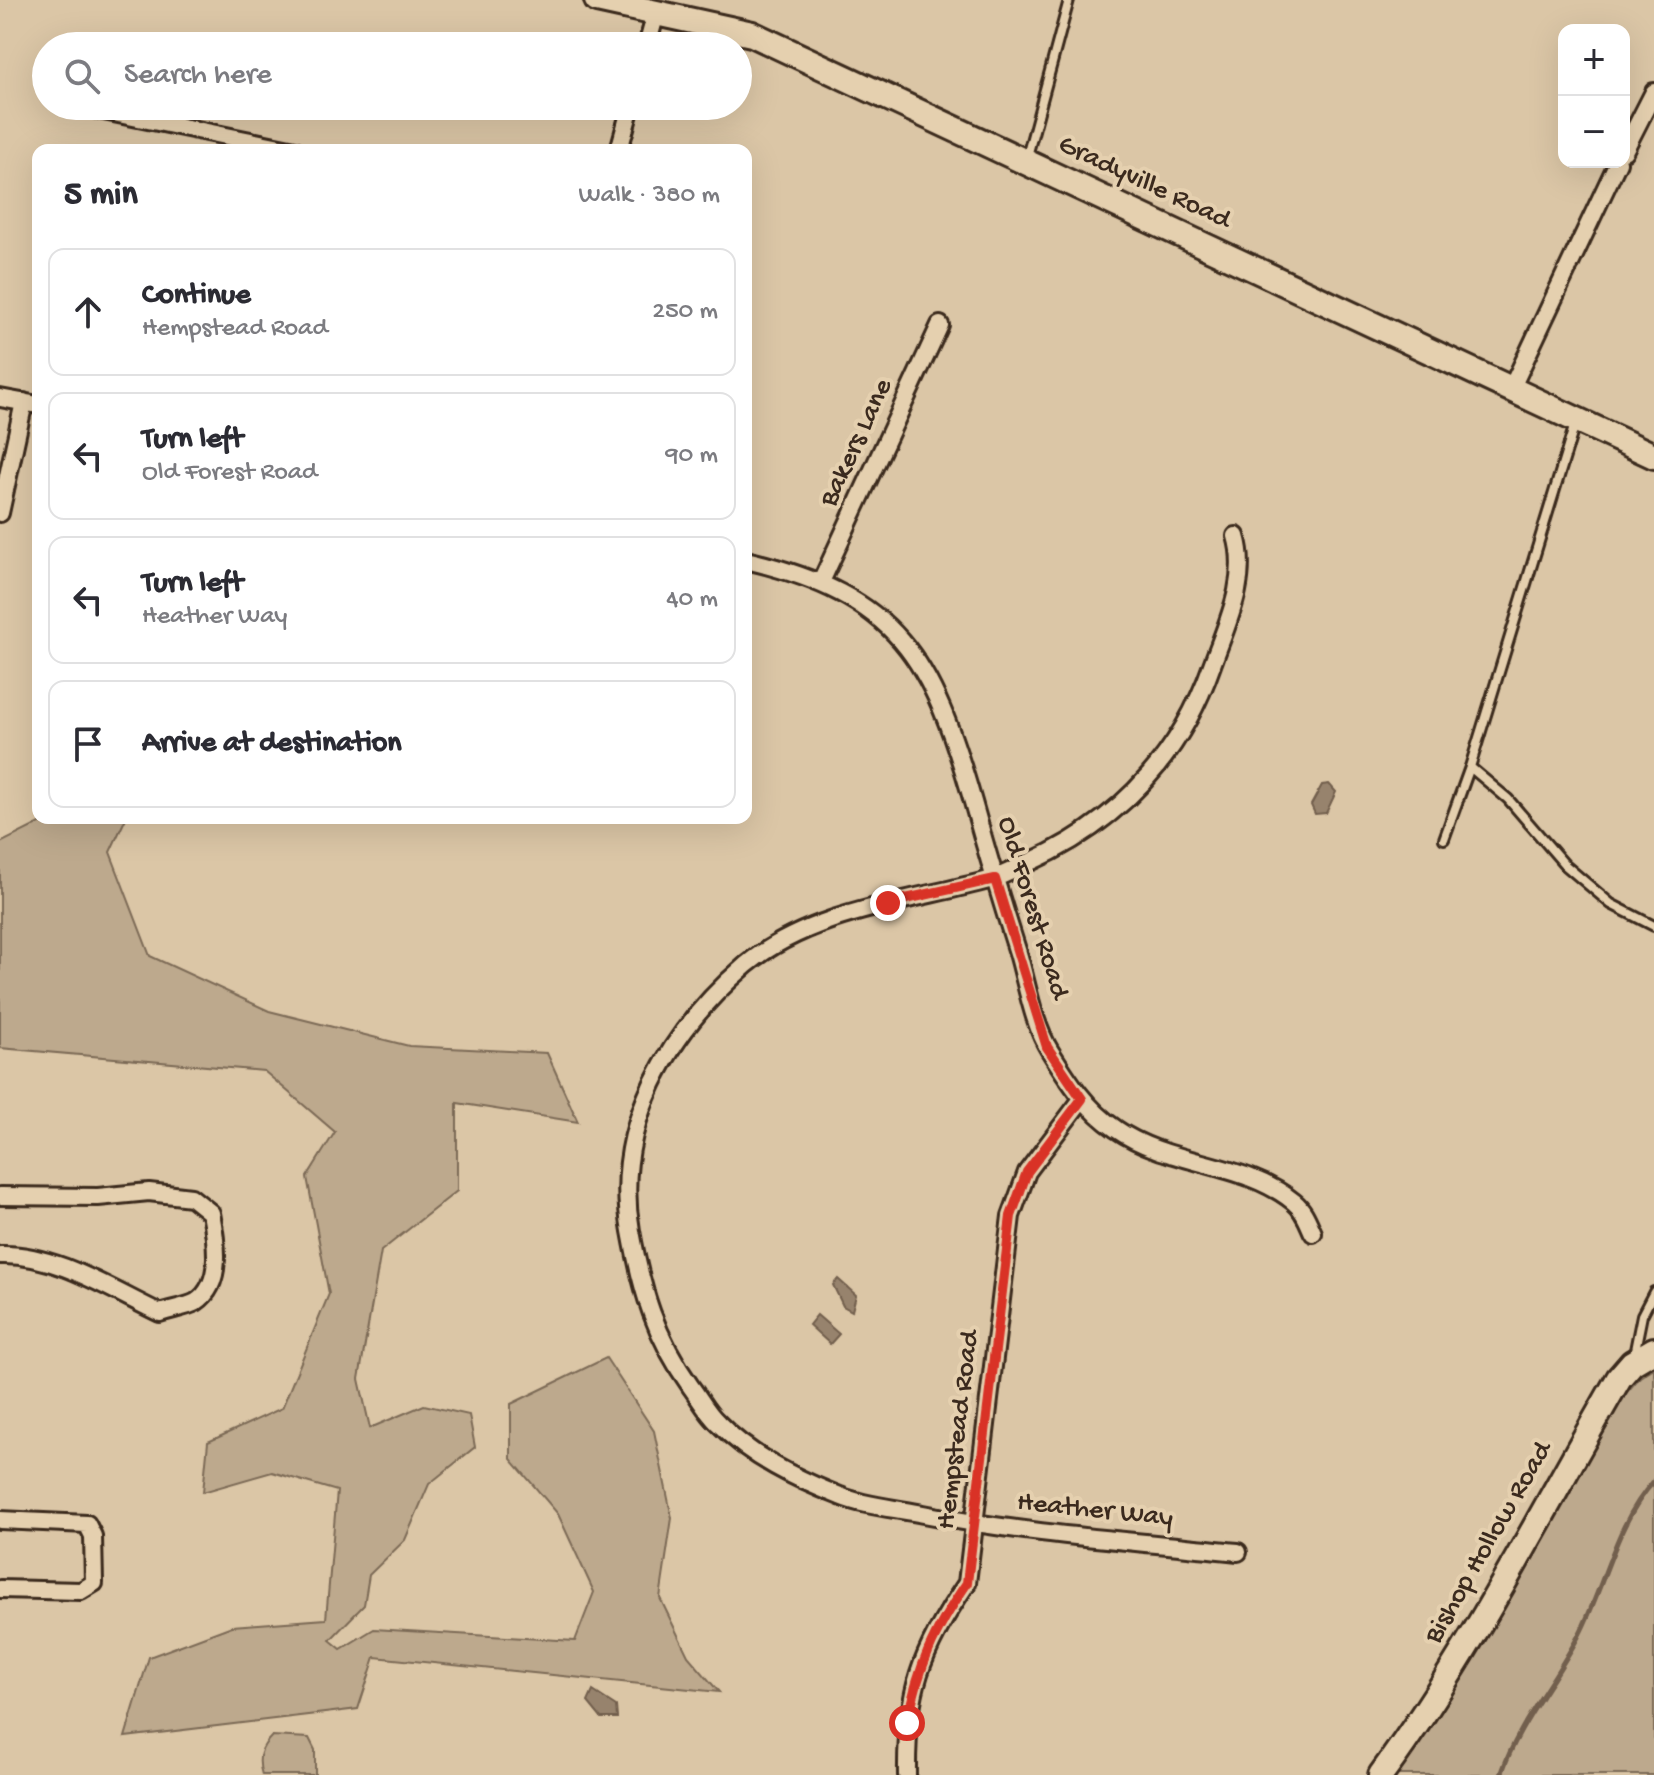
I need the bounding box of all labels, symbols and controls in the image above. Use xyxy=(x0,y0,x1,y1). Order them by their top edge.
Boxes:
map controls xyxy=(1558,24,1630,168)
button: + xyxy=(1558,24,1630,96)
search box xyxy=(32,32,752,120)
icon: search xyxy=(60,54,104,98)
text: Search here xyxy=(124,59,272,94)
button: − xyxy=(1558,96,1630,168)
street label: Gradyville Road xyxy=(1053,129,1238,238)
text: 5 min xyxy=(64,176,138,216)
text: Walk · 380 m xyxy=(579,181,720,212)
text: Continue xyxy=(142,279,251,314)
icon: ahead xyxy=(66,290,110,334)
text: 250 m xyxy=(652,297,718,328)
text: Hempstead Road xyxy=(142,314,328,345)
street label: Bakers Lane xyxy=(813,373,901,513)
text: Turn left xyxy=(142,423,243,458)
icon: left xyxy=(66,434,110,478)
text: 90 m xyxy=(666,441,718,472)
text: Old Forest Road xyxy=(142,458,317,489)
text: Turn left xyxy=(142,567,243,602)
icon: left xyxy=(66,578,110,622)
text: 40 m xyxy=(666,585,718,616)
text: Heather Way xyxy=(142,602,287,633)
icon: arrive xyxy=(66,722,110,766)
text: Arrive at destination xyxy=(142,727,402,762)
street label: Old Forest Road xyxy=(989,813,1076,1006)
route end xyxy=(870,885,906,921)
street label: Hempstead Road xyxy=(930,1326,988,1531)
street label: Bishop Hollow Road xyxy=(1417,1434,1561,1651)
street label: Heather Way xyxy=(1015,1486,1175,1536)
route start xyxy=(889,1705,925,1741)

